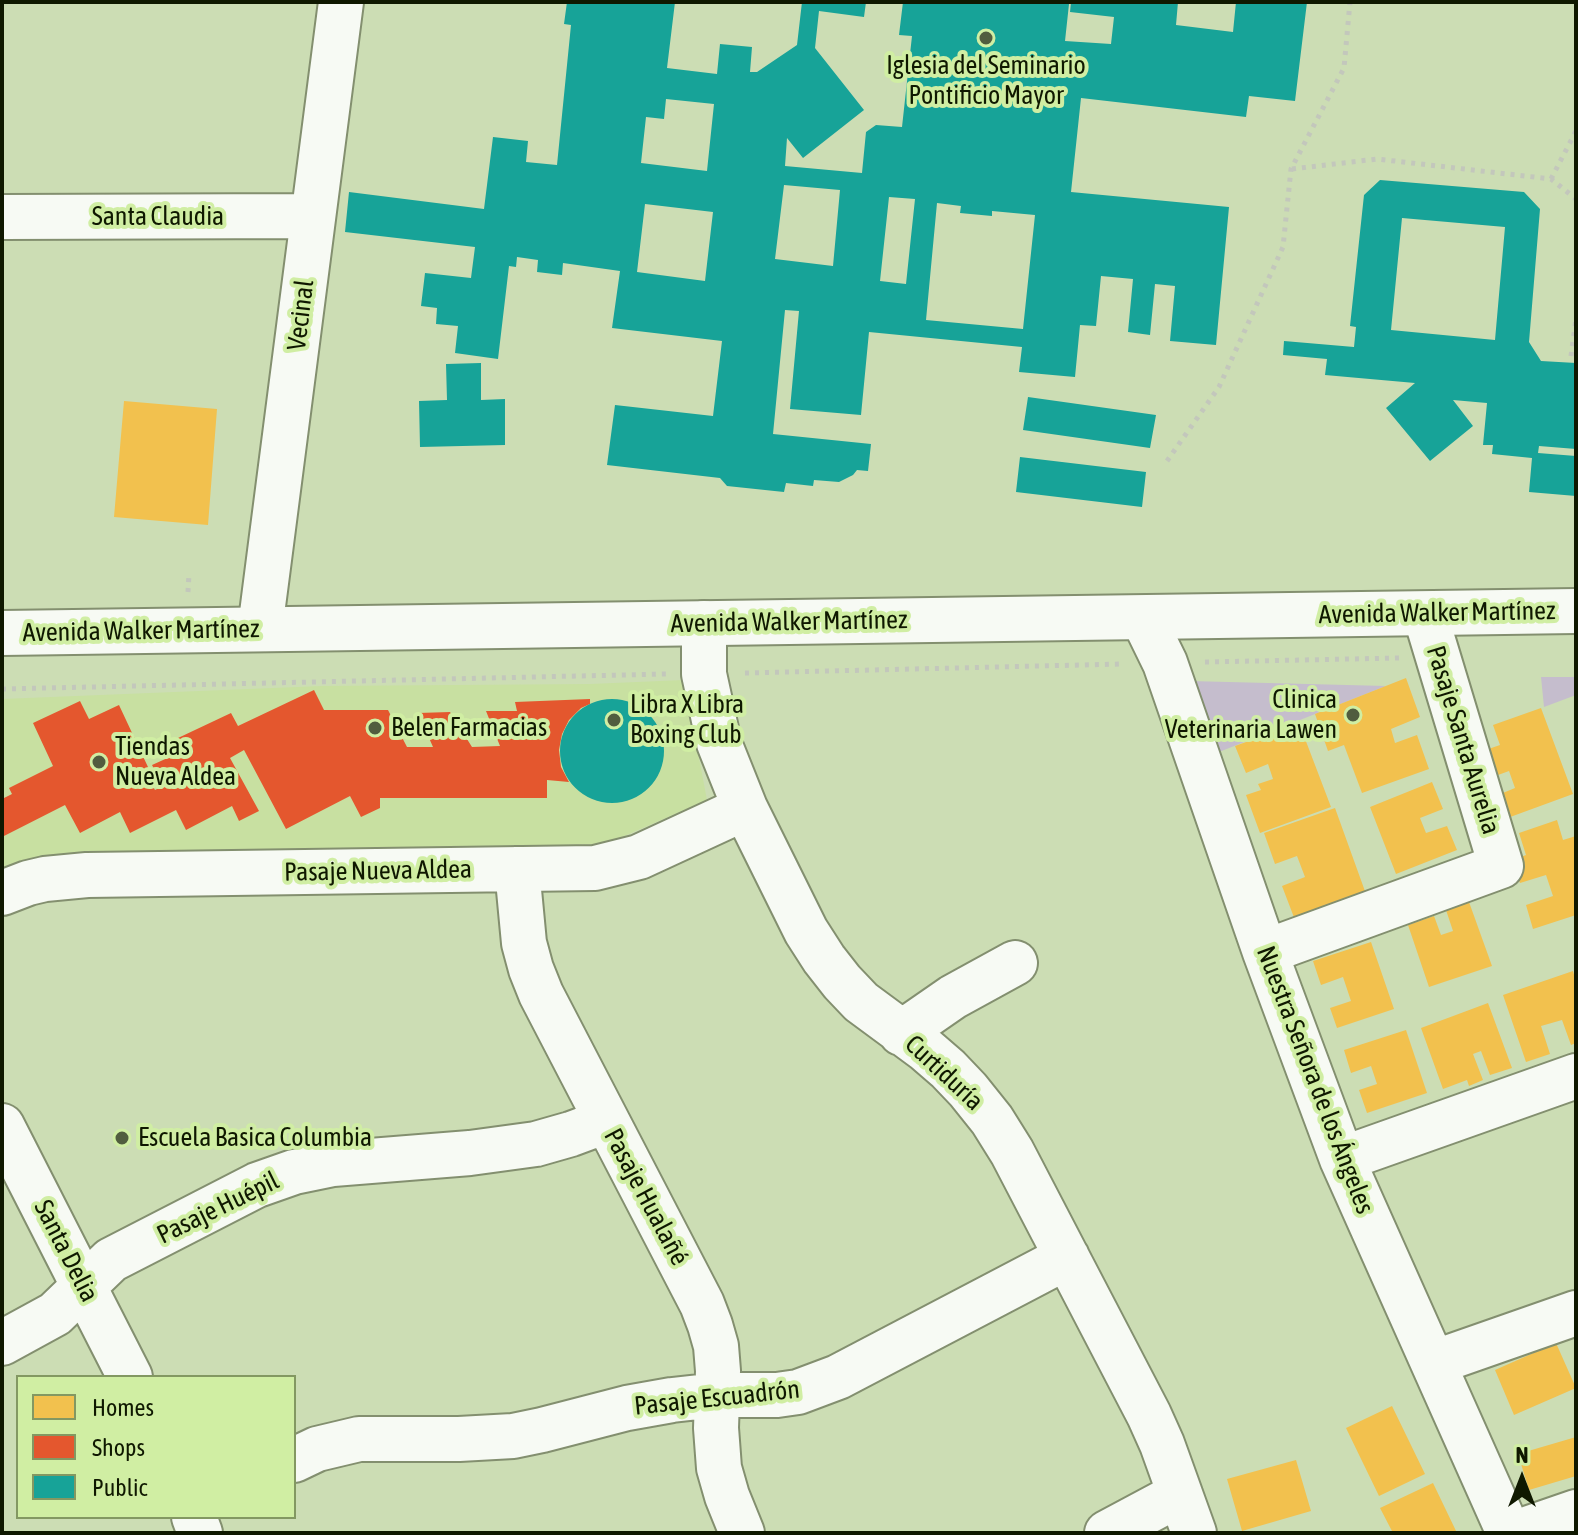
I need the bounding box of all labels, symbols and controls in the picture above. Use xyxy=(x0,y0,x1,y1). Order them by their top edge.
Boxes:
marker: Iglesia del Seminario Pontificio Mayor xyxy=(977,29,995,47)
place label: Iglesia del Seminario Pontificio Mayor xyxy=(886,50,1086,112)
street label: Santa Claudia xyxy=(92,201,224,233)
street label: Vecinal xyxy=(281,278,321,352)
street label: Avenida Walker Martínez xyxy=(1318,595,1556,631)
street label: Avenida Walker Martínez xyxy=(670,604,908,640)
street label: Avenida Walker Martínez xyxy=(22,613,260,649)
street label: Pasaje Santa Aurelia xyxy=(1420,642,1506,838)
place label: Clinica Veterinaria Lawen xyxy=(1165,684,1337,746)
place label: Libra X Libra Boxing Club xyxy=(630,689,744,750)
marker: Clinica Veterinaria Lawen xyxy=(1344,706,1362,724)
marker: Libra X Libra Boxing Club xyxy=(605,711,623,729)
place label: Belen Farmacias xyxy=(391,712,547,744)
marker: Belen Farmacias xyxy=(366,719,384,737)
place label: Tiendas Nueva Aldea xyxy=(115,731,236,792)
marker: Tiendas Nueva Aldea xyxy=(90,753,108,771)
street label: Pasaje Nueva Aldea xyxy=(284,854,472,888)
street label: Nuestra Señora de los Ángeles xyxy=(1250,942,1380,1218)
street label: Curtiduría xyxy=(898,1029,990,1117)
place label: Escuela Basica Columbia xyxy=(138,1122,372,1154)
street label: Pasaje Hualañé xyxy=(597,1123,695,1271)
marker: Escuela Basica Columbia xyxy=(113,1129,131,1147)
street label: Pasaje Huépil xyxy=(152,1165,284,1251)
street label: Santa Delia xyxy=(27,1195,105,1307)
street label: Pasaje Escuadrón xyxy=(633,1374,801,1422)
legend xyxy=(16,1375,296,1519)
text: Homes xyxy=(92,1394,154,1421)
text: Shops xyxy=(92,1434,145,1461)
north arrow xyxy=(1482,1439,1562,1519)
text: N xyxy=(1516,1442,1528,1468)
text: Public xyxy=(92,1474,148,1501)

